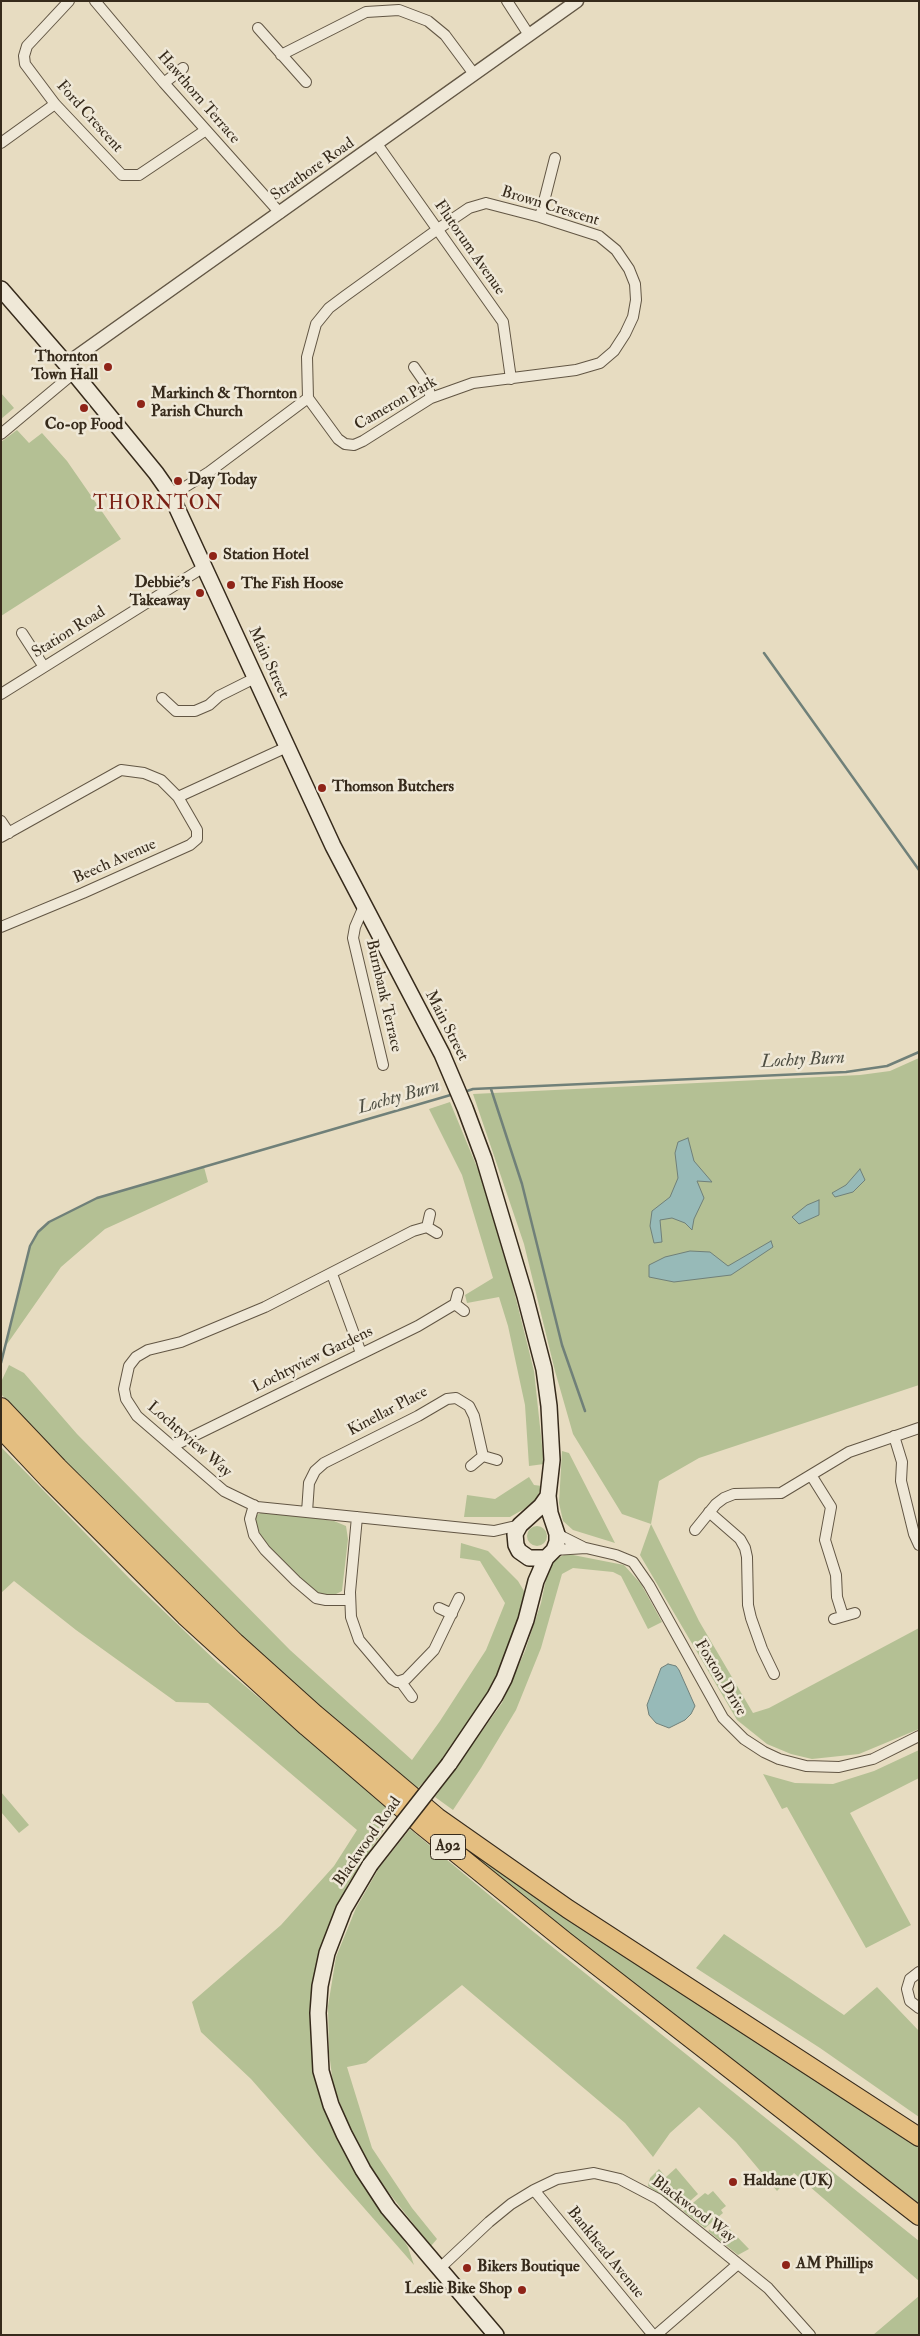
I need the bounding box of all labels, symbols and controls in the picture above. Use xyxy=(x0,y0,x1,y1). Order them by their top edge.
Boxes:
street label: Hawthorn Terrace xyxy=(153,48,243,148)
street label: Ford Crescent xyxy=(52,77,126,157)
street label: Strathore Road xyxy=(268,134,358,206)
street label: Brown Crescent xyxy=(499,183,601,231)
street label: Flutorum Avenue xyxy=(429,197,509,299)
place label: Thornton Town Hall xyxy=(31,348,98,386)
marker: Thornton Town Hall xyxy=(102,361,114,373)
street label: Cameron Park xyxy=(352,373,440,435)
place label: Markinch & Thornton Parish Church xyxy=(151,385,297,423)
marker: Markinch & Thornton Parish Church xyxy=(135,398,147,410)
marker: Co-op Food xyxy=(78,402,90,414)
place label: Co-op Food xyxy=(45,416,123,436)
place label: Day Today xyxy=(188,471,257,491)
marker: Day Today xyxy=(172,475,184,487)
district label: THORNTON xyxy=(92,494,224,516)
place label: Station Hotel xyxy=(223,546,309,566)
marker: Station Hotel xyxy=(207,550,219,562)
place label: Debbie's Takeaway xyxy=(130,574,190,612)
place label: The Fish Hoose xyxy=(241,575,343,595)
marker: The Fish Hoose xyxy=(225,579,237,591)
marker: Debbie's Takeaway xyxy=(194,587,206,599)
street label: Station Road xyxy=(29,603,109,663)
street label: Main Street xyxy=(243,624,293,702)
place label: Thomson Butchers xyxy=(332,778,454,798)
marker: Thomson Butchers xyxy=(316,782,328,794)
street label: Beech Avenue xyxy=(71,835,159,889)
street label: Burnbank Terrace xyxy=(361,938,405,1054)
street label: Main Street xyxy=(420,988,472,1064)
water label: Lochty Burn xyxy=(761,1048,845,1074)
water label: Lochty Burn xyxy=(356,1076,442,1120)
street label: Lochtyview Gardens xyxy=(250,1323,376,1397)
street label: Kinellar Place xyxy=(345,1383,431,1441)
street label: Lochtyview Way xyxy=(143,1398,235,1482)
street label: Foxton Drive xyxy=(690,1636,750,1720)
street label: Blackwood Road xyxy=(330,1794,406,1890)
road number: A92 xyxy=(430,1834,466,1860)
street label: Blackwood Way xyxy=(647,2172,739,2248)
place label: Haldane (UK) xyxy=(743,2172,833,2192)
marker: Haldane (UK) xyxy=(727,2176,739,2188)
street label: Bankhead Avenue xyxy=(562,2203,648,2303)
place label: AM Phillips xyxy=(796,2255,873,2275)
place label: Bikers Boutique xyxy=(477,2258,580,2278)
marker: AM Phillips xyxy=(780,2259,792,2271)
marker: Bikers Boutique xyxy=(461,2262,473,2274)
place label: Leslie Bike Shop xyxy=(405,2280,512,2300)
marker: Leslie Bike Shop xyxy=(516,2284,528,2296)

